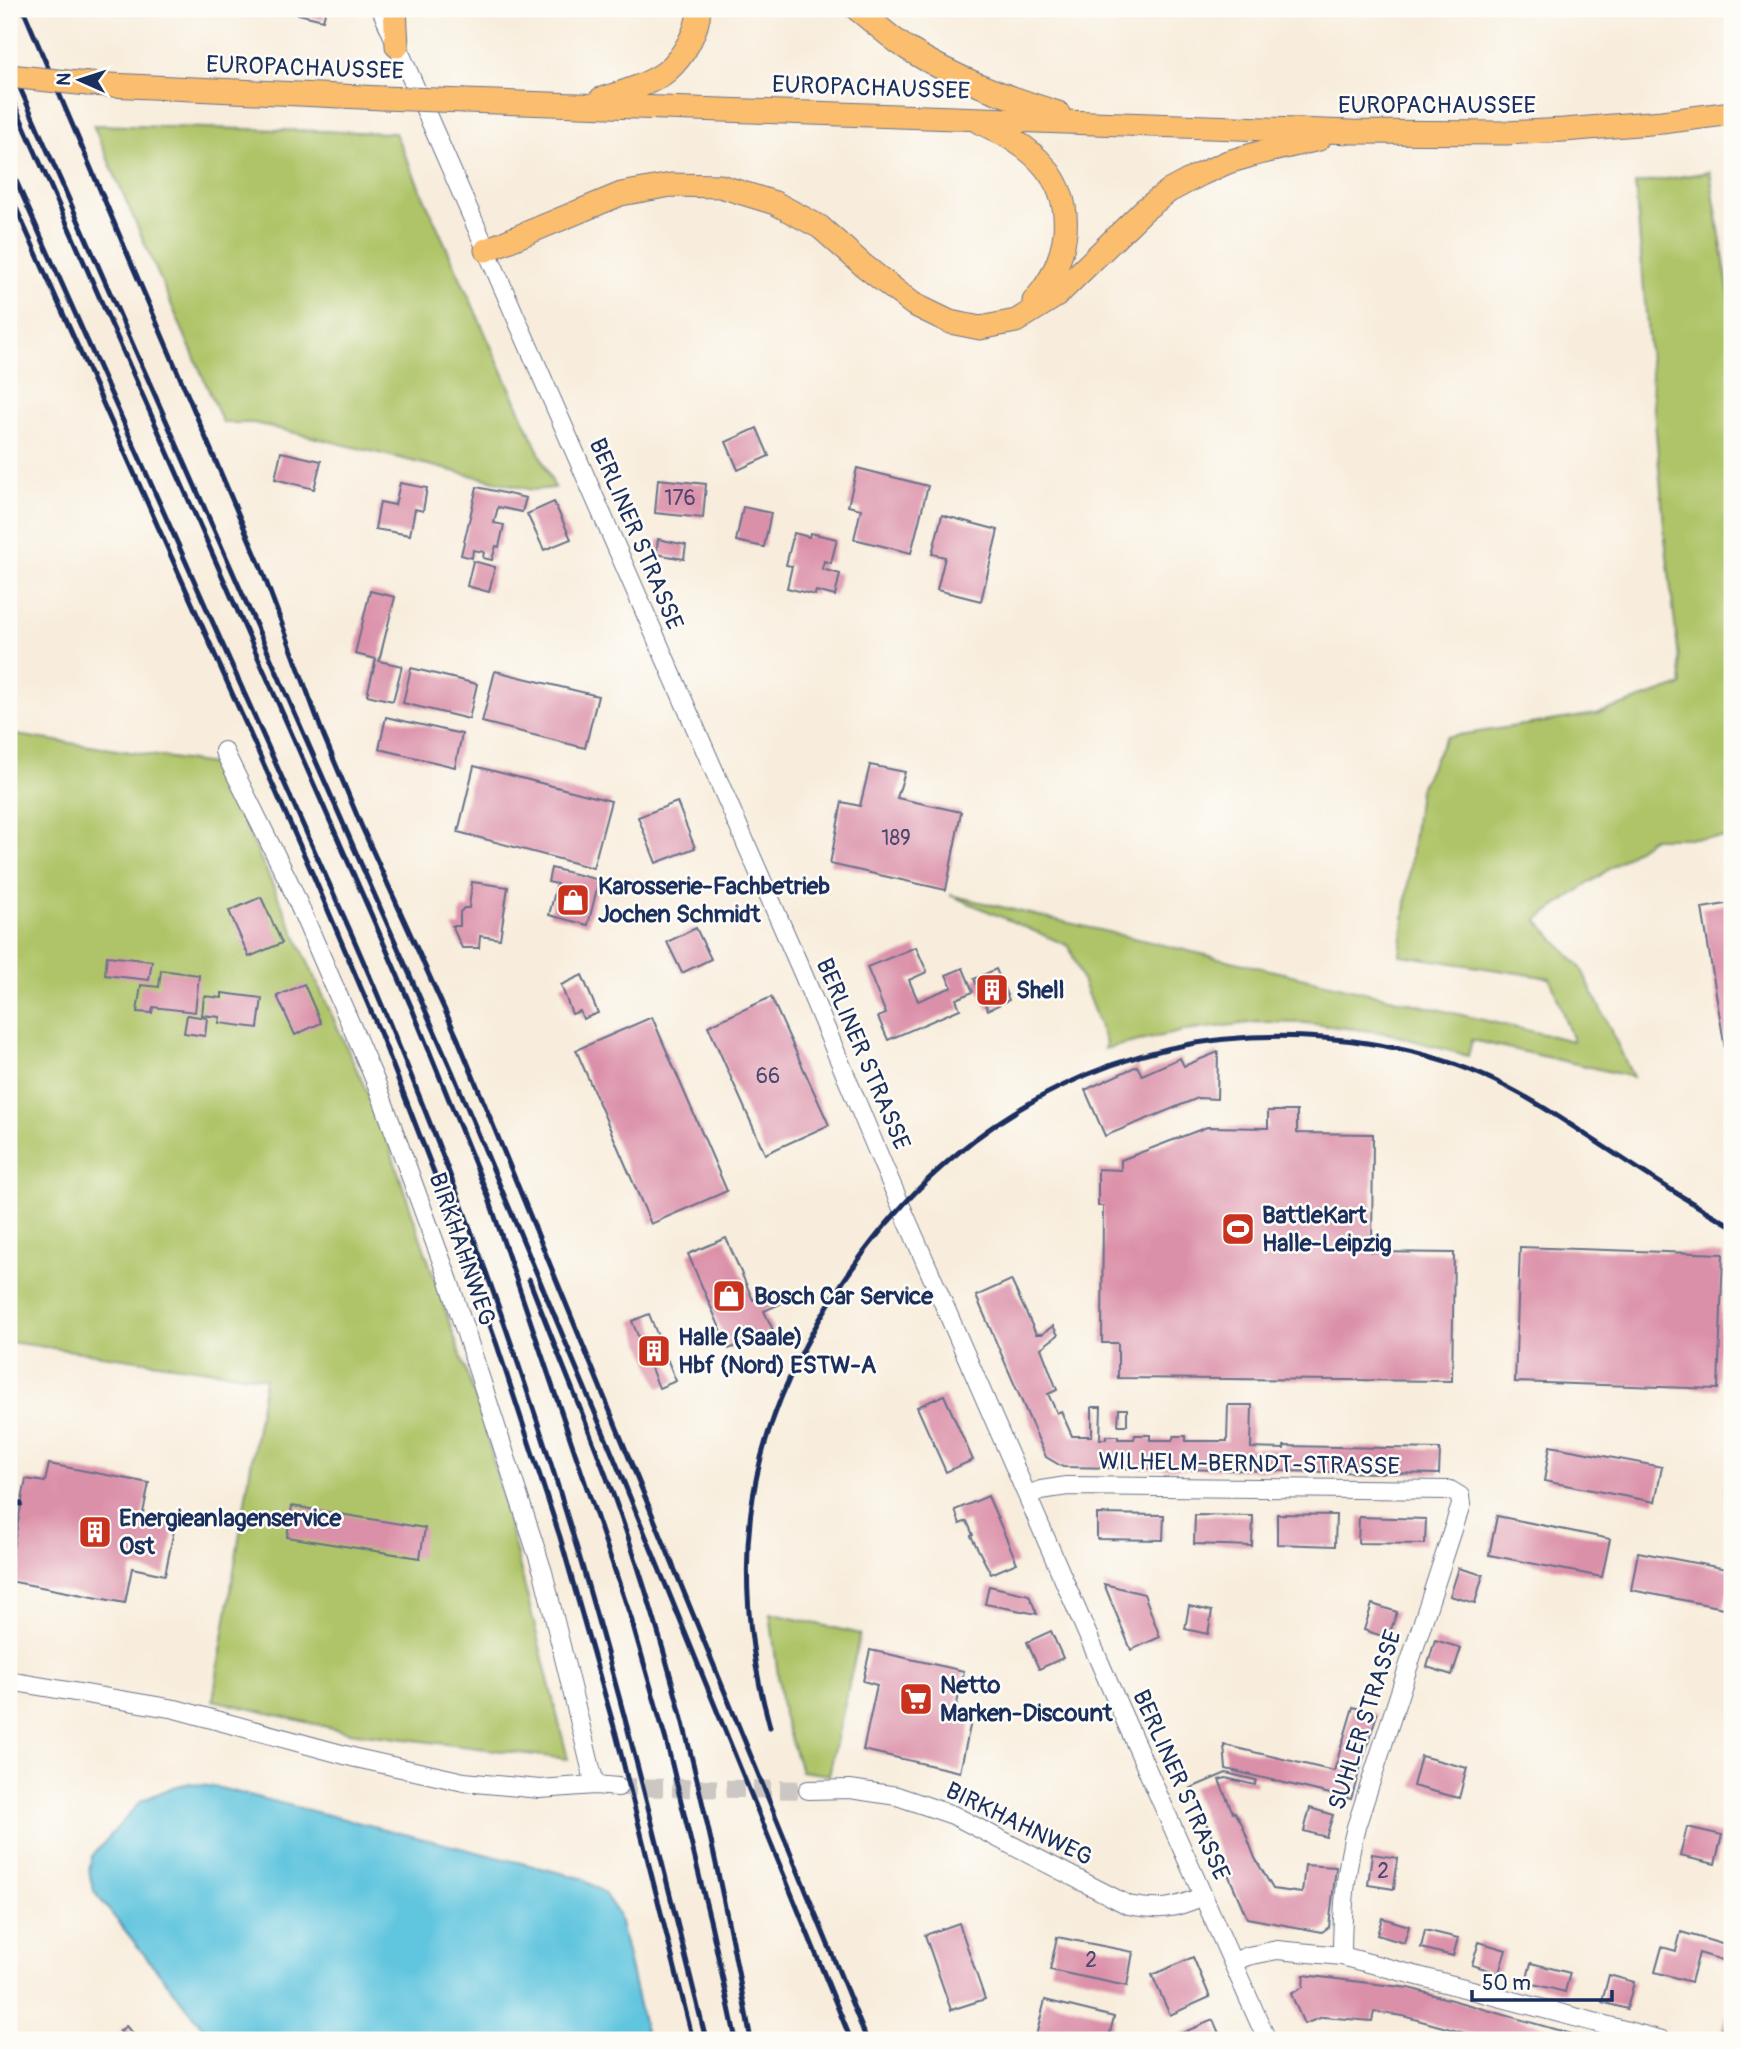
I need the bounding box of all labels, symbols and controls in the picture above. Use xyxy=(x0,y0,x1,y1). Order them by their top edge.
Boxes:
north arrow xyxy=(46,46,116,116)
street label: EUROPACHAUSSEE xyxy=(205,50,405,86)
street label: EUROPACHAUSSEE xyxy=(771,70,971,106)
text: N xyxy=(52,72,76,86)
street label: EUROPACHAUSSEE xyxy=(1338,91,1536,120)
street label: BERLINER STRASSE xyxy=(583,434,689,634)
house number: 176 xyxy=(664,485,696,512)
house number: 189 xyxy=(881,825,911,852)
place label: Karosserie-Fachbetrieb Jochen Schmidt xyxy=(598,872,830,929)
shop icon: Karosserie-Fachbetrieb Jochen Schmidt xyxy=(554,881,592,919)
street label: BERLINER STRASSE xyxy=(810,954,916,1154)
building icon: Shell xyxy=(973,971,1011,1009)
place label: Shell xyxy=(1016,976,1065,1005)
house number: 66 xyxy=(756,1063,780,1090)
street label: BIRKHAHNWEG xyxy=(422,1169,502,1329)
place label: BattleKart Halle-Leipzig xyxy=(1262,1201,1392,1258)
sports icon: BattleKart Halle-Leipzig xyxy=(1219,1210,1257,1248)
shop icon: Bosch Car Service xyxy=(710,1277,748,1315)
place label: Bosch Car Service xyxy=(754,1282,934,1311)
place label: Halle (Saale) Hbf (Nord) ESTW-A xyxy=(678,1323,877,1380)
building icon: Halle (Saale) Hbf (Nord) ESTW-A xyxy=(635,1332,673,1370)
street label: WILHELM-BERNDT-STRASSE xyxy=(1098,1447,1400,1481)
place label: Energieanlagenservice Ost xyxy=(119,1504,342,1561)
building icon: Energieanlagenservice Ost xyxy=(76,1513,114,1551)
street label: SUHLER STRASSE xyxy=(1322,1626,1408,1814)
place label: Netto Marken-Discount xyxy=(940,1671,1114,1728)
supermarket icon: Netto Marken-Discount xyxy=(897,1680,935,1718)
street label: BERLINER STRASSE xyxy=(1126,1685,1236,1885)
street label: BIRKHAHNWEG xyxy=(941,1776,1097,1872)
house number: 2 xyxy=(1377,1858,1389,1885)
house number: 2 xyxy=(1085,1947,1097,1974)
scale bar xyxy=(1472,1958,1612,2002)
text: 50 m xyxy=(1482,1970,1531,1997)

